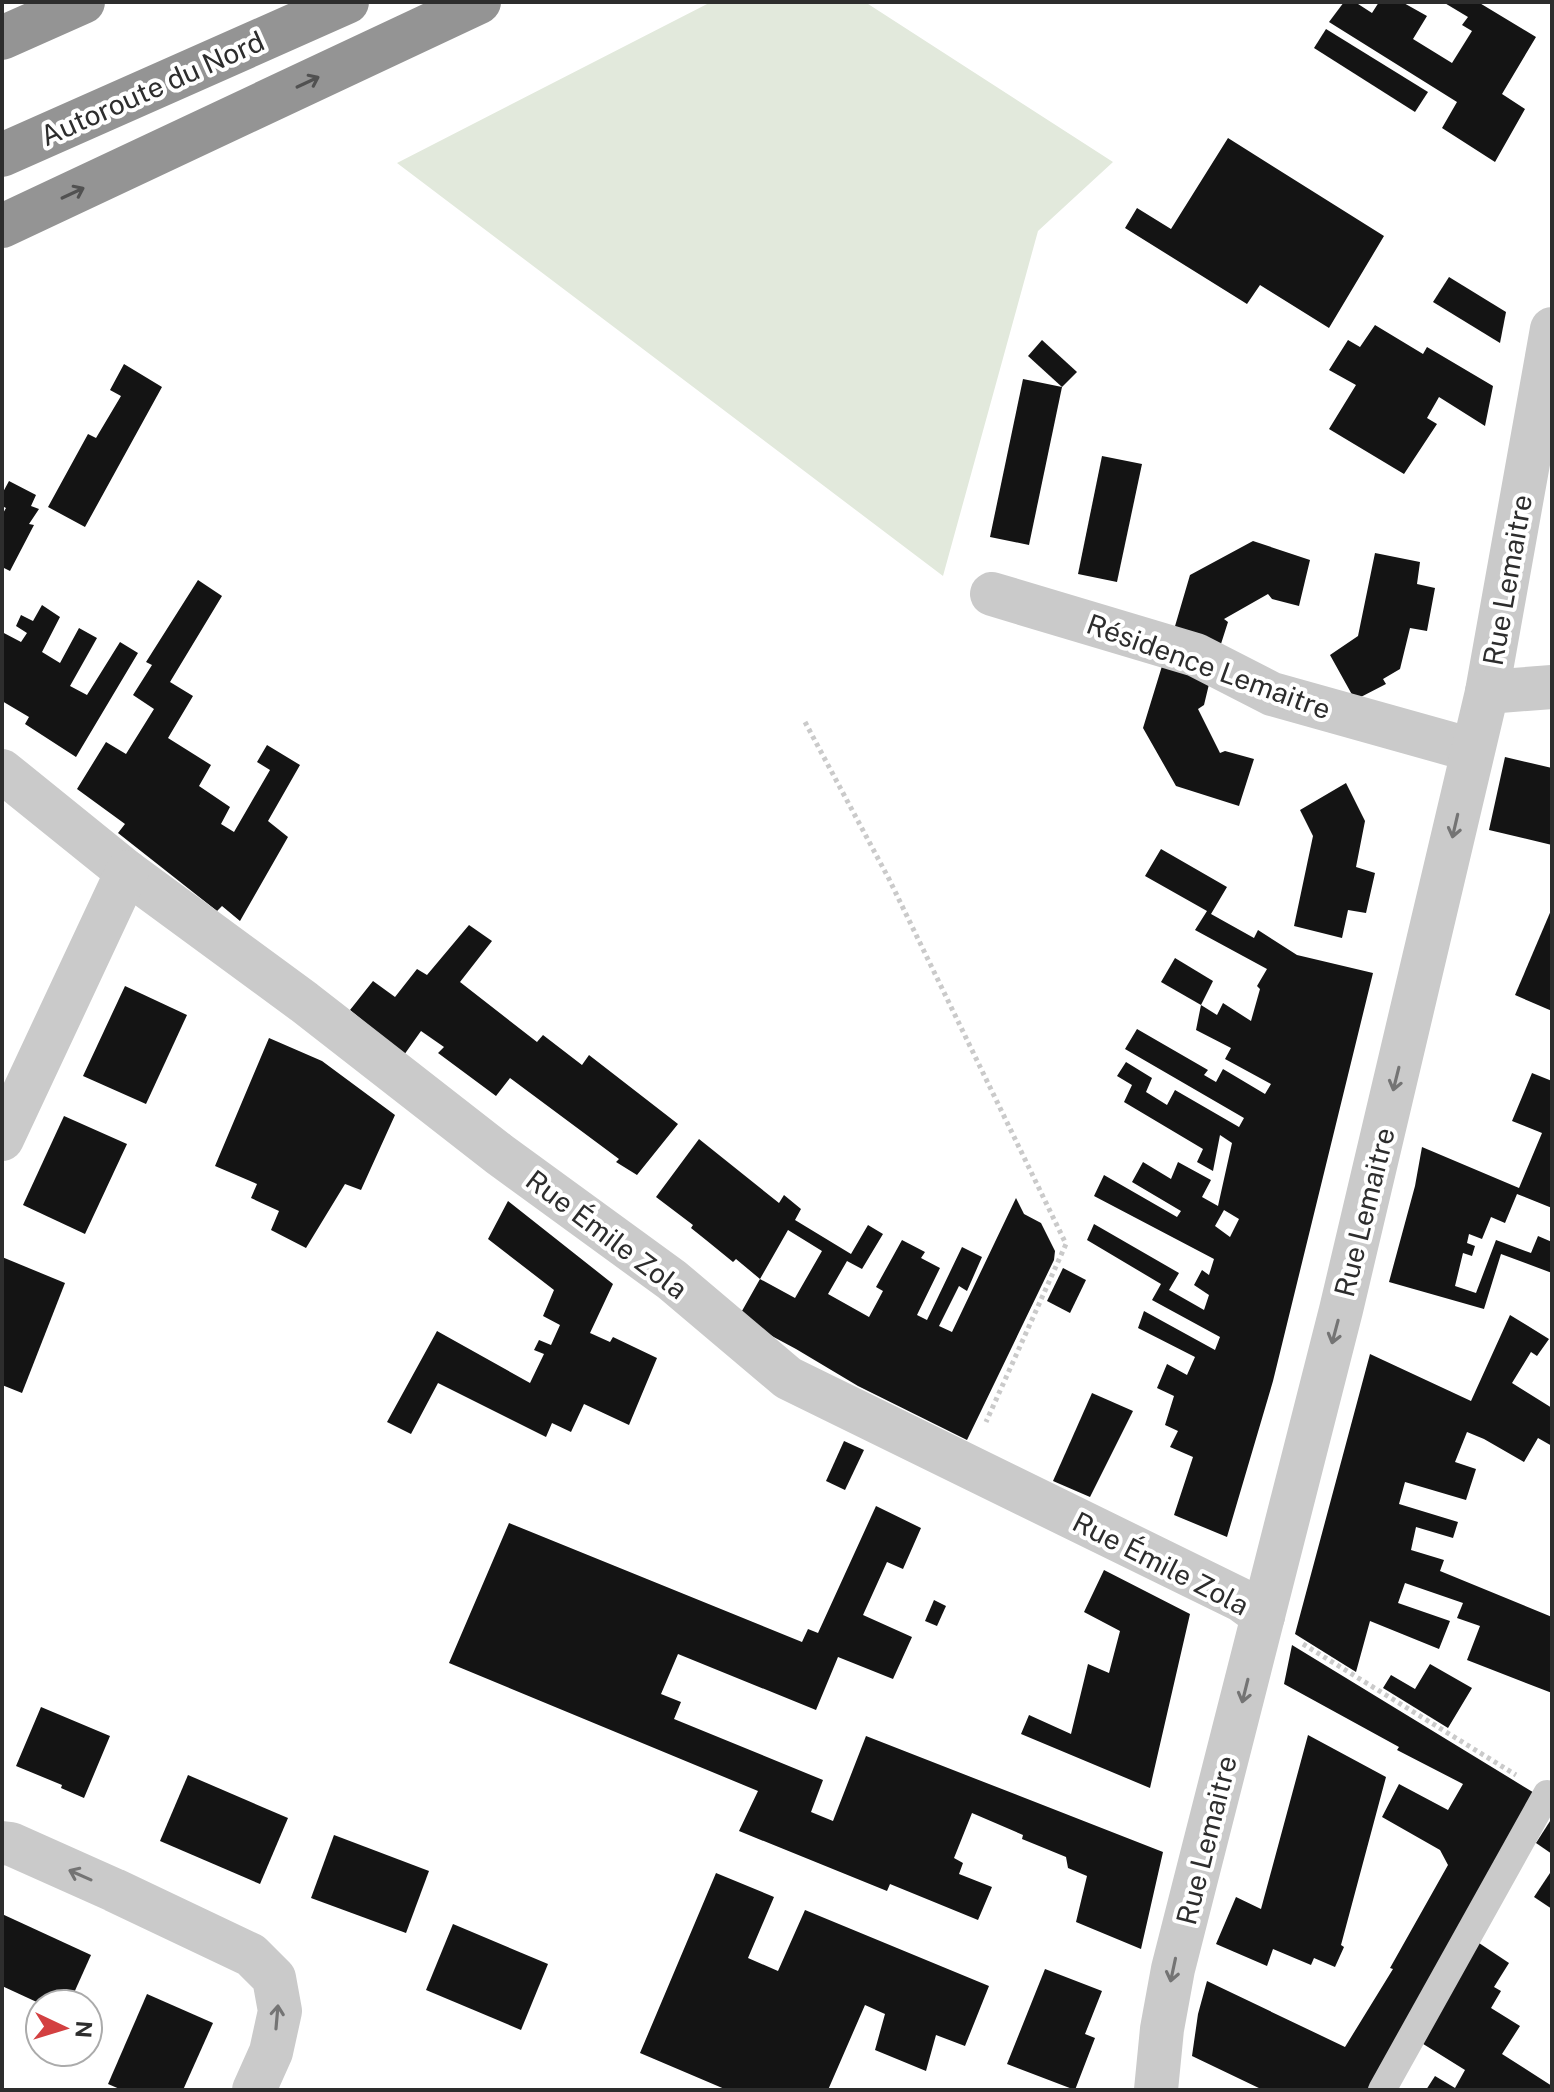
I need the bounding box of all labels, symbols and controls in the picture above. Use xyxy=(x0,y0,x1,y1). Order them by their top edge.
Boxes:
street label: Autoroute du Nord xyxy=(35,24,269,152)
one-way arrow xyxy=(296,74,320,89)
one-way arrow xyxy=(60,185,84,200)
street label: Rue Lemaitre xyxy=(1476,492,1538,668)
street label: Résidence Lemaitre xyxy=(1083,607,1335,725)
one-way arrow xyxy=(1446,812,1461,838)
one-way arrow xyxy=(1388,1066,1403,1091)
street label: Rue Lemaitre xyxy=(1327,1124,1401,1300)
street label: Rue Émile Zola xyxy=(520,1163,694,1305)
one-way arrow xyxy=(1327,1318,1342,1344)
street label: Rue Émile Zola xyxy=(1067,1504,1255,1622)
one-way arrow xyxy=(1236,1678,1251,1704)
street label: Rue Lemaitre xyxy=(1169,1752,1243,1928)
one-way arrow xyxy=(69,1867,93,1882)
one-way arrow xyxy=(1165,1957,1180,1983)
north arrow xyxy=(24,1988,104,2068)
one-way arrow xyxy=(270,2004,285,2030)
text: N xyxy=(70,2020,98,2039)

